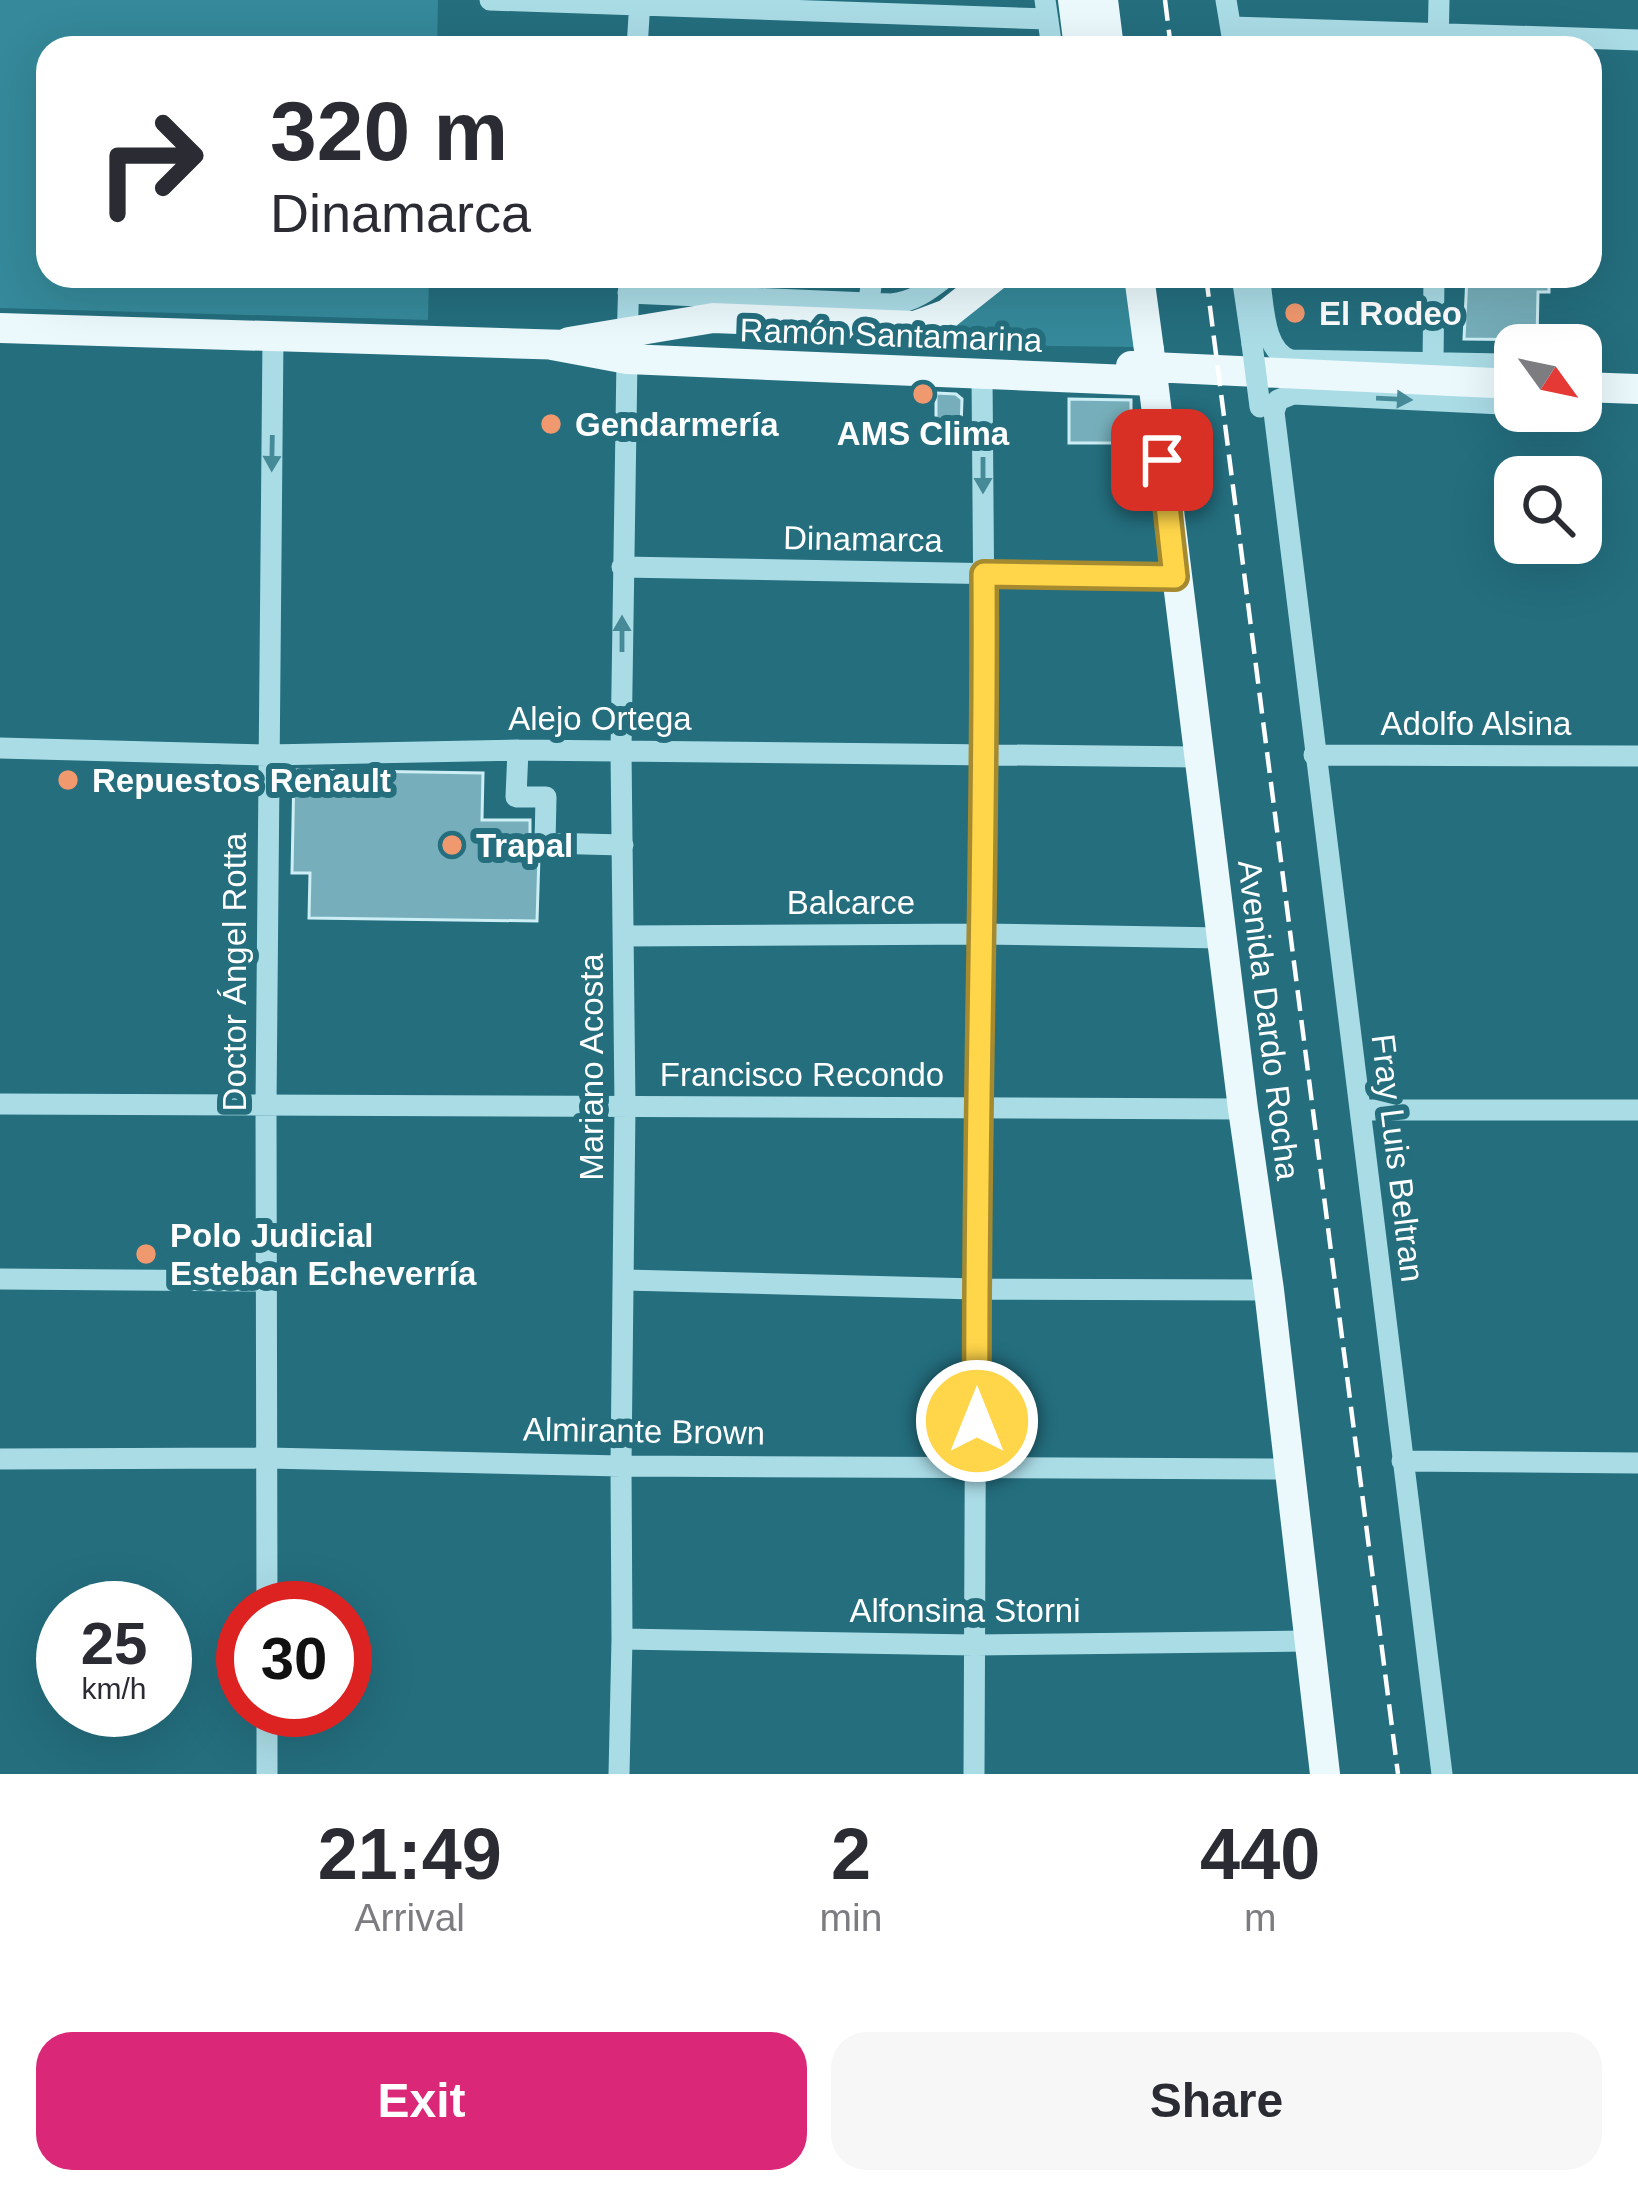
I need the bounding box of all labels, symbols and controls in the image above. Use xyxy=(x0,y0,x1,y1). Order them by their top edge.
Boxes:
icon: right xyxy=(72,84,228,240)
text: 320 m xyxy=(270,84,508,178)
text: Dinamarca xyxy=(270,183,531,243)
place label: El Rodeo xyxy=(1319,295,1462,332)
marker: El Rodeo xyxy=(1282,300,1308,326)
street label: Ramón Santamarina xyxy=(739,311,1044,359)
north arrow xyxy=(1494,324,1602,432)
map controls xyxy=(1494,324,1602,564)
marker: AMS Clima xyxy=(910,381,936,407)
one-way arrow xyxy=(1376,390,1414,409)
place label: Gendarmería xyxy=(575,406,779,443)
pin xyxy=(1111,409,1213,511)
marker: Gendarmería xyxy=(538,411,564,437)
place label: AMS Clima xyxy=(837,415,1010,452)
icon: arrive xyxy=(1129,427,1195,493)
one-way arrow xyxy=(262,435,282,473)
button: search xyxy=(1494,456,1602,564)
one-way arrow xyxy=(973,457,993,495)
street label: Dinamarca xyxy=(783,519,944,559)
one-way arrow xyxy=(612,614,632,652)
street label: Alejo Ortega xyxy=(508,700,692,737)
street label: Adolfo Alsina xyxy=(1381,705,1572,742)
place label: Repuestos Renault xyxy=(92,762,391,799)
marker: Repuestos Renault xyxy=(55,767,81,793)
place label: Trapal xyxy=(476,827,573,864)
street label: Doctor Ángel Rotta xyxy=(216,832,253,1111)
marker: Trapal xyxy=(439,832,465,858)
street label: Avenida Dardo Rocha xyxy=(1231,858,1307,1183)
street label: Balcarce xyxy=(787,884,915,921)
street label: Mariano Acosta xyxy=(573,953,610,1181)
street label: Fray Luis Beltran xyxy=(1364,1032,1432,1284)
street label: Francisco Recondo xyxy=(660,1056,944,1093)
place label: Polo Judicial Esteban Echeverría xyxy=(170,1217,477,1292)
marker: Polo Judicial Esteban Echeverría xyxy=(133,1241,159,1267)
position arrow xyxy=(914,1358,1040,1484)
street label: Almirante Brown xyxy=(523,1410,765,1452)
speed limit sign: 30 xyxy=(216,1581,372,1737)
street label: Alfonsina Storni xyxy=(849,1592,1081,1629)
text: 25 xyxy=(81,1610,147,1677)
text: km/h xyxy=(81,1672,147,1705)
text: 21:49 xyxy=(318,1814,502,1894)
text: 2 xyxy=(831,1814,871,1894)
text: 440 xyxy=(1200,1814,1320,1894)
text: Arrival xyxy=(355,1896,465,1939)
text: min xyxy=(820,1896,882,1939)
text: m xyxy=(1244,1896,1276,1939)
button: Exit xyxy=(36,2032,807,2170)
button: Share xyxy=(831,2032,1602,2170)

